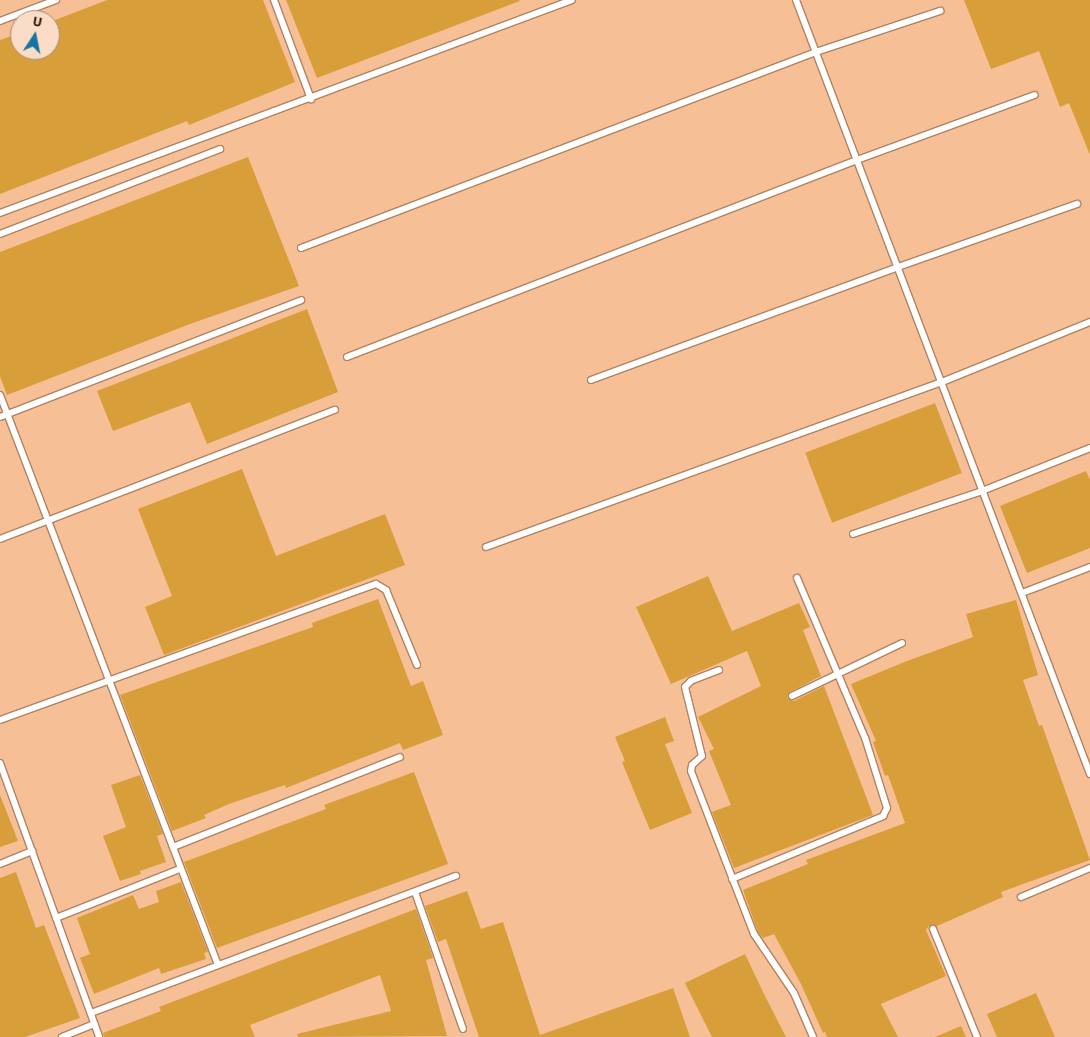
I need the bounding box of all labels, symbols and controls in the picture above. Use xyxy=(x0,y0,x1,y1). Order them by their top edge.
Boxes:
north arrow xyxy=(10,10,60,60)
text: U xyxy=(32,12,44,30)

